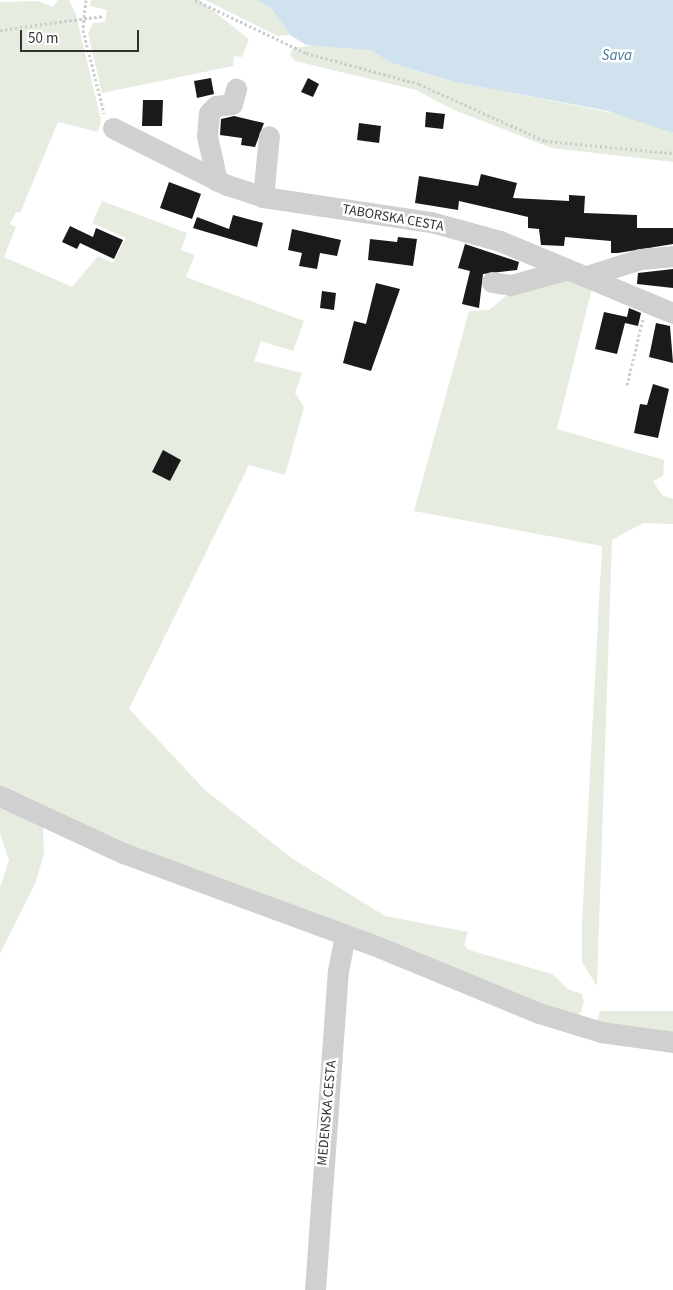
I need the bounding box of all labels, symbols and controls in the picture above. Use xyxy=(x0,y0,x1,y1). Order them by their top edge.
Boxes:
scale bar xyxy=(22,20,141,52)
text: 50 m xyxy=(28,28,58,49)
water label: Sava xyxy=(602,47,632,65)
street label: TABORSKA CESTA xyxy=(341,201,445,235)
street label: MEDENSKA CESTA xyxy=(314,1060,340,1166)

